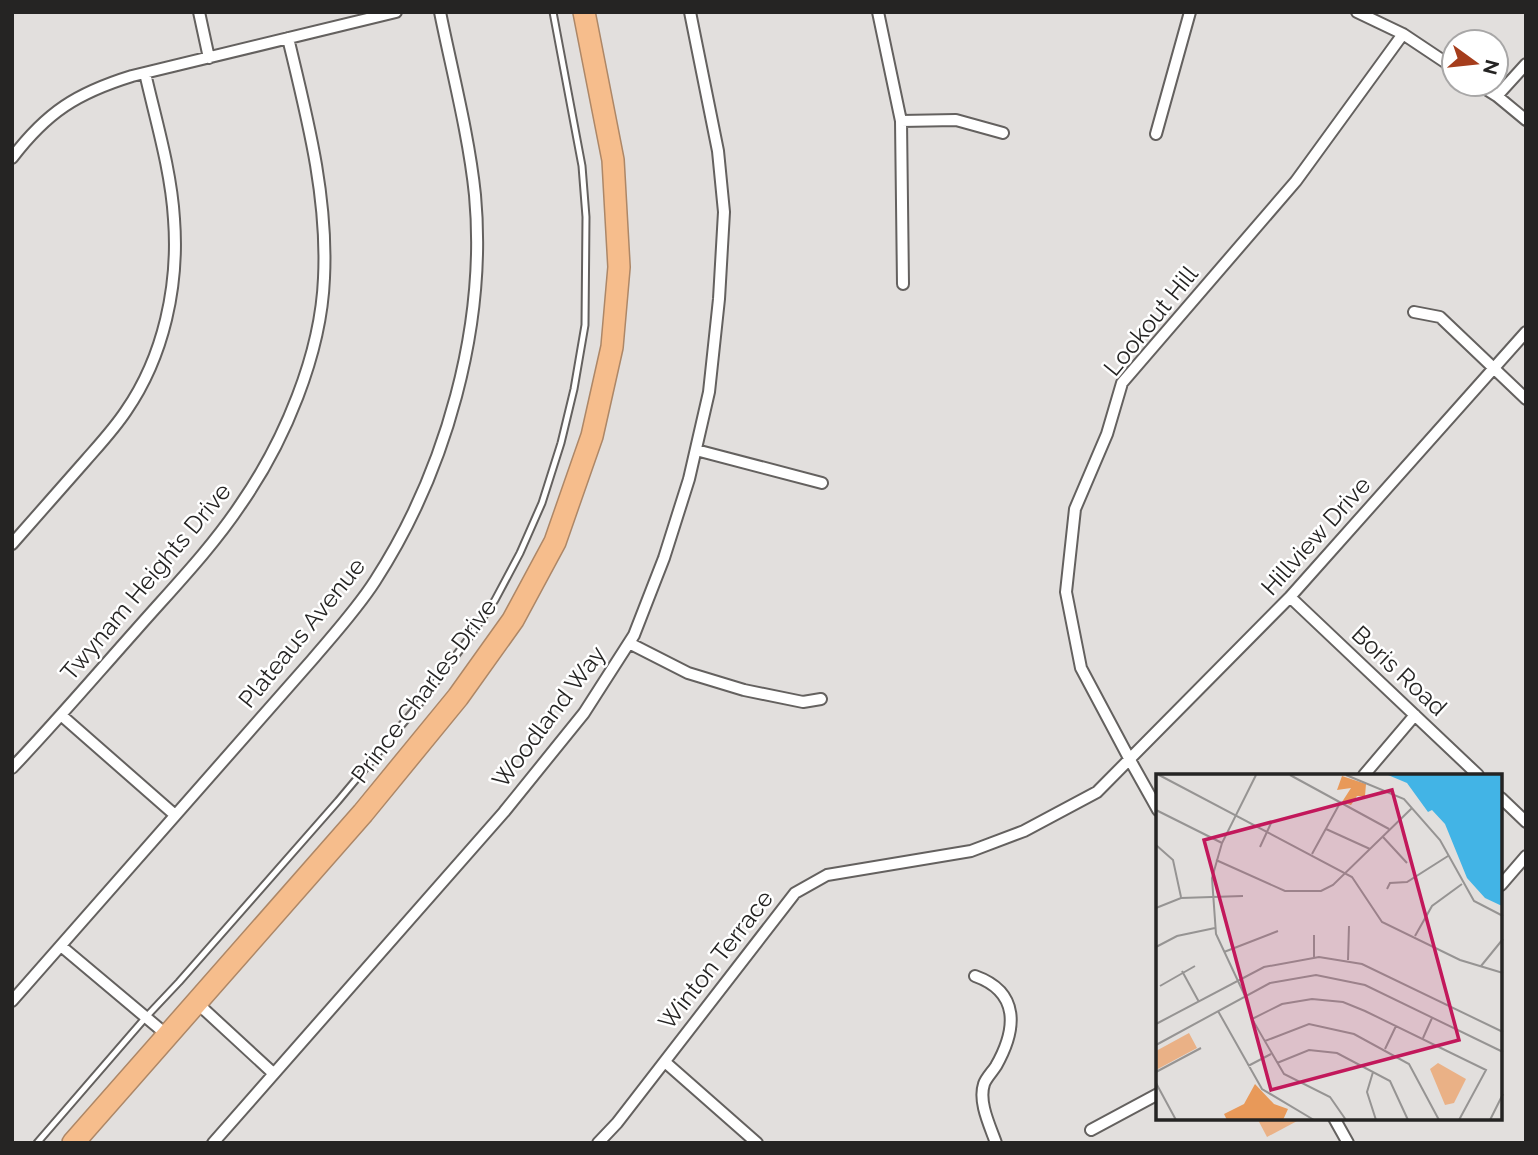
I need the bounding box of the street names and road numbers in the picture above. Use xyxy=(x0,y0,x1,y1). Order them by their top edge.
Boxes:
street label: Lookout Hill xyxy=(1097,259,1204,382)
street label: Hillview Drive xyxy=(1255,470,1376,601)
street label: Twynam Heights Drive xyxy=(54,477,237,686)
street label: Plateaus Avenue xyxy=(232,552,371,714)
street label: Prince Charles Drive xyxy=(345,593,502,789)
street label: Boris Road xyxy=(1346,619,1453,722)
street label: Woodland Way xyxy=(486,640,611,793)
street label: Winton Terrace xyxy=(652,884,779,1035)

